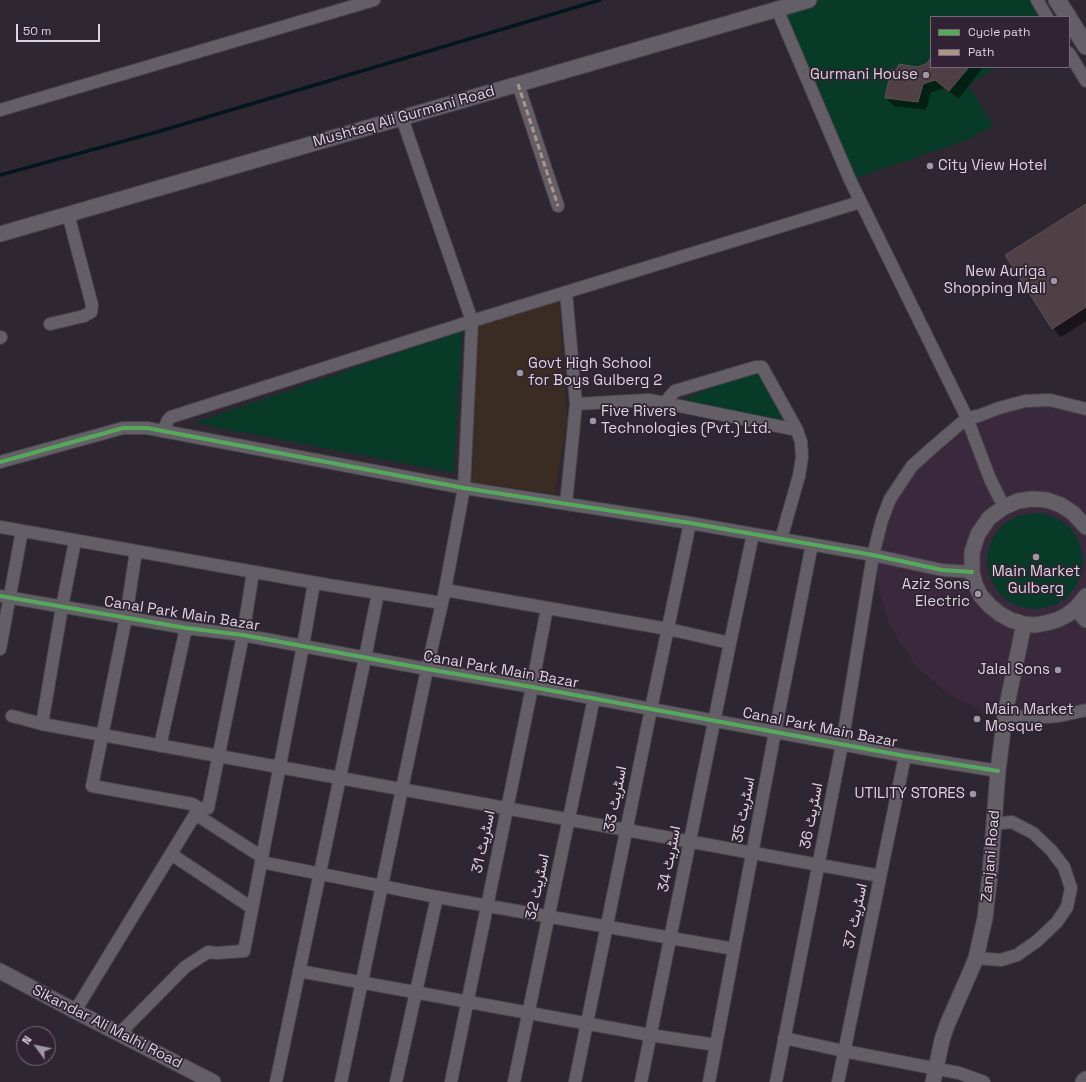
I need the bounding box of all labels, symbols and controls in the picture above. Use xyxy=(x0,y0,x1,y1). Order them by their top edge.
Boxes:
scale bar xyxy=(18,16,102,42)
legend xyxy=(930,16,1070,68)
text: 50 m xyxy=(23,23,51,39)
text: Cycle path xyxy=(968,24,1030,40)
text: Path xyxy=(968,44,994,60)
place label: Gurmani House xyxy=(810,66,918,84)
marker: Gurmani House xyxy=(921,70,931,80)
street label: Mushtaq Ali Gurmani Road xyxy=(311,82,497,152)
place label: City View Hotel xyxy=(938,157,1047,175)
marker: City View Hotel xyxy=(925,161,935,171)
place label: New Auriga Shopping Mall xyxy=(944,263,1046,298)
marker: New Auriga Shopping Mall xyxy=(1049,276,1059,286)
place label: Govt High School for Boys Gulberg 2 xyxy=(528,355,662,390)
marker: Govt High School for Boys Gulberg 2 xyxy=(515,368,525,378)
place label: Five Rivers Technologies (Pvt.) Ltd. xyxy=(601,403,771,438)
marker: Five Rivers Technologies (Pvt.) Ltd. xyxy=(588,416,598,426)
marker: Main Market Gulberg xyxy=(1031,552,1041,562)
place label: Main Market Gulberg xyxy=(992,563,1080,598)
place label: Aziz Sons Electric xyxy=(902,576,970,611)
marker: Aziz Sons Electric xyxy=(973,589,983,599)
street label: Canal Park Main Bazar xyxy=(103,593,261,635)
street label: Canal Park Main Bazar xyxy=(422,647,580,693)
place label: Jalal Sons xyxy=(977,661,1050,679)
marker: Jalal Sons xyxy=(1053,665,1063,675)
place label: Main Market Mosque xyxy=(985,701,1074,736)
street label: Canal Park Main Bazar xyxy=(741,704,899,752)
marker: Main Market Mosque xyxy=(972,714,982,724)
street label: اسٹریٹ 33 xyxy=(601,765,631,833)
street label: اسٹریٹ 35 xyxy=(729,776,759,844)
street label: اسٹریٹ 36 xyxy=(797,781,827,851)
place label: UTILITY STORES xyxy=(855,785,965,803)
marker: UTILITY STORES xyxy=(968,789,978,799)
street label: اسٹریٹ 31 xyxy=(469,809,499,875)
street label: Zanjani Road xyxy=(978,809,1004,903)
street label: اسٹریٹ 34 xyxy=(655,824,685,894)
street label: اسٹریٹ 32 xyxy=(522,852,554,922)
street label: اسٹریٹ 37 xyxy=(840,882,872,950)
street label: Sikandar Ali Malhi Road xyxy=(29,981,185,1073)
north arrow xyxy=(16,1026,56,1066)
text: N xyxy=(19,1033,35,1047)

